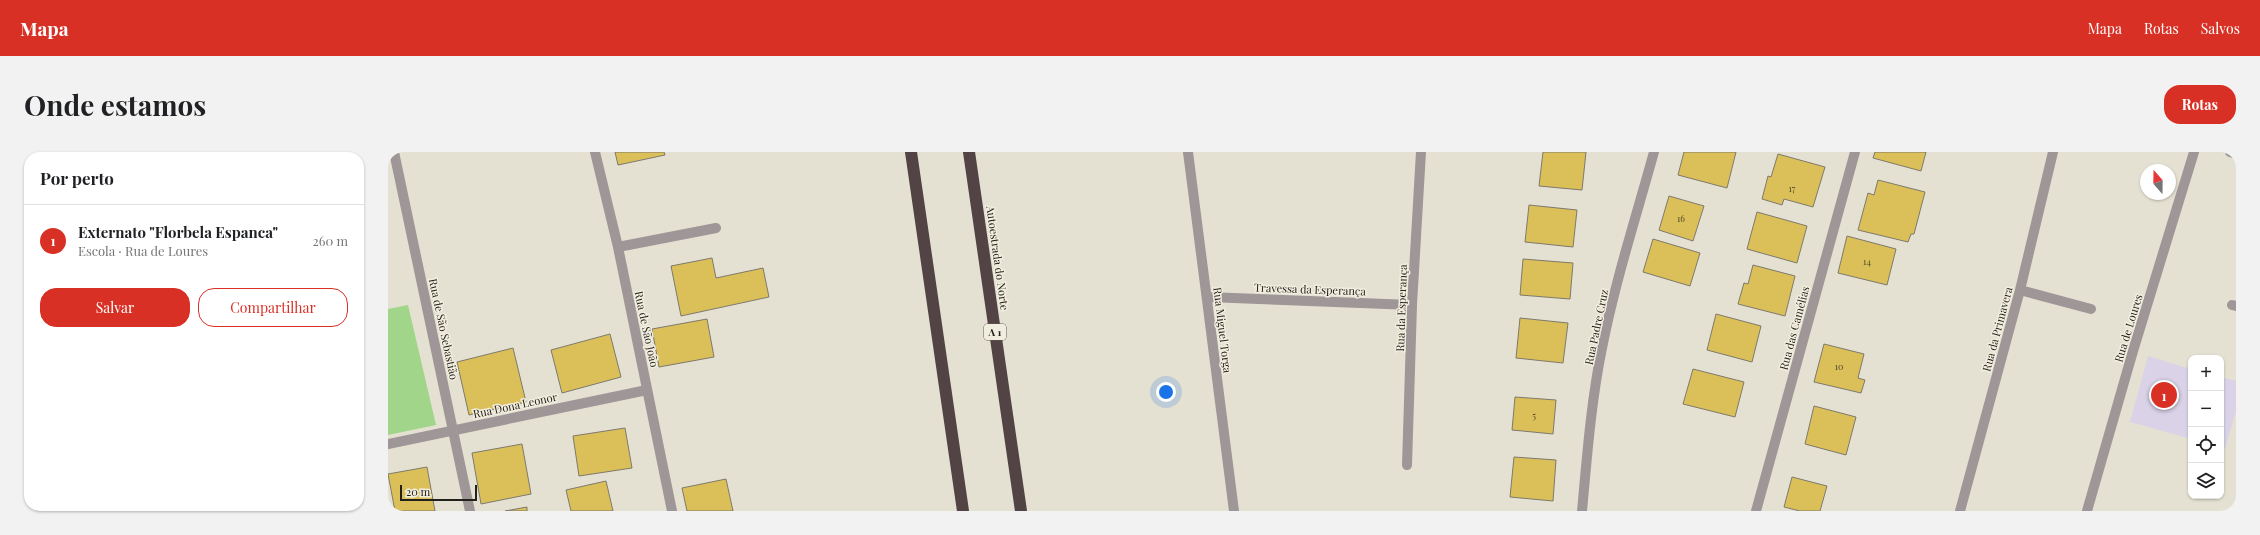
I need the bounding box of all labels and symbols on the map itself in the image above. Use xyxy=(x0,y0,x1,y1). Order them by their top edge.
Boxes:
north arrow xyxy=(2140,164,2176,200)
house number: 17 xyxy=(1789,182,1796,194)
street label: Autoestrada do Norte xyxy=(983,204,1013,312)
house number: 16 xyxy=(1677,212,1685,224)
house number: 14 xyxy=(1863,255,1871,267)
street label: Rua da Esperança xyxy=(1392,264,1410,352)
street label: Rua de São Sebastião xyxy=(426,277,462,381)
street label: Travessa da Esperança xyxy=(1254,280,1367,298)
street label: Rua das Camélias xyxy=(1776,284,1812,372)
street label: Rua da Primavera xyxy=(1978,285,2016,373)
street label: Rua Miguel Torga xyxy=(1210,286,1236,374)
street label: Rua Padre Cruz xyxy=(1581,288,1611,366)
street label: Rua de São João xyxy=(632,290,662,368)
street label: Rua de Loures xyxy=(2111,292,2145,364)
road number: A 1 xyxy=(984,324,1006,340)
house number: 10 xyxy=(1835,360,1843,372)
pin: 1 xyxy=(2151,380,2177,410)
your location xyxy=(1156,382,1176,402)
street label: Rua Dona Leonor xyxy=(471,389,559,421)
house number: 5 xyxy=(1532,409,1536,421)
scale bar xyxy=(400,483,477,502)

